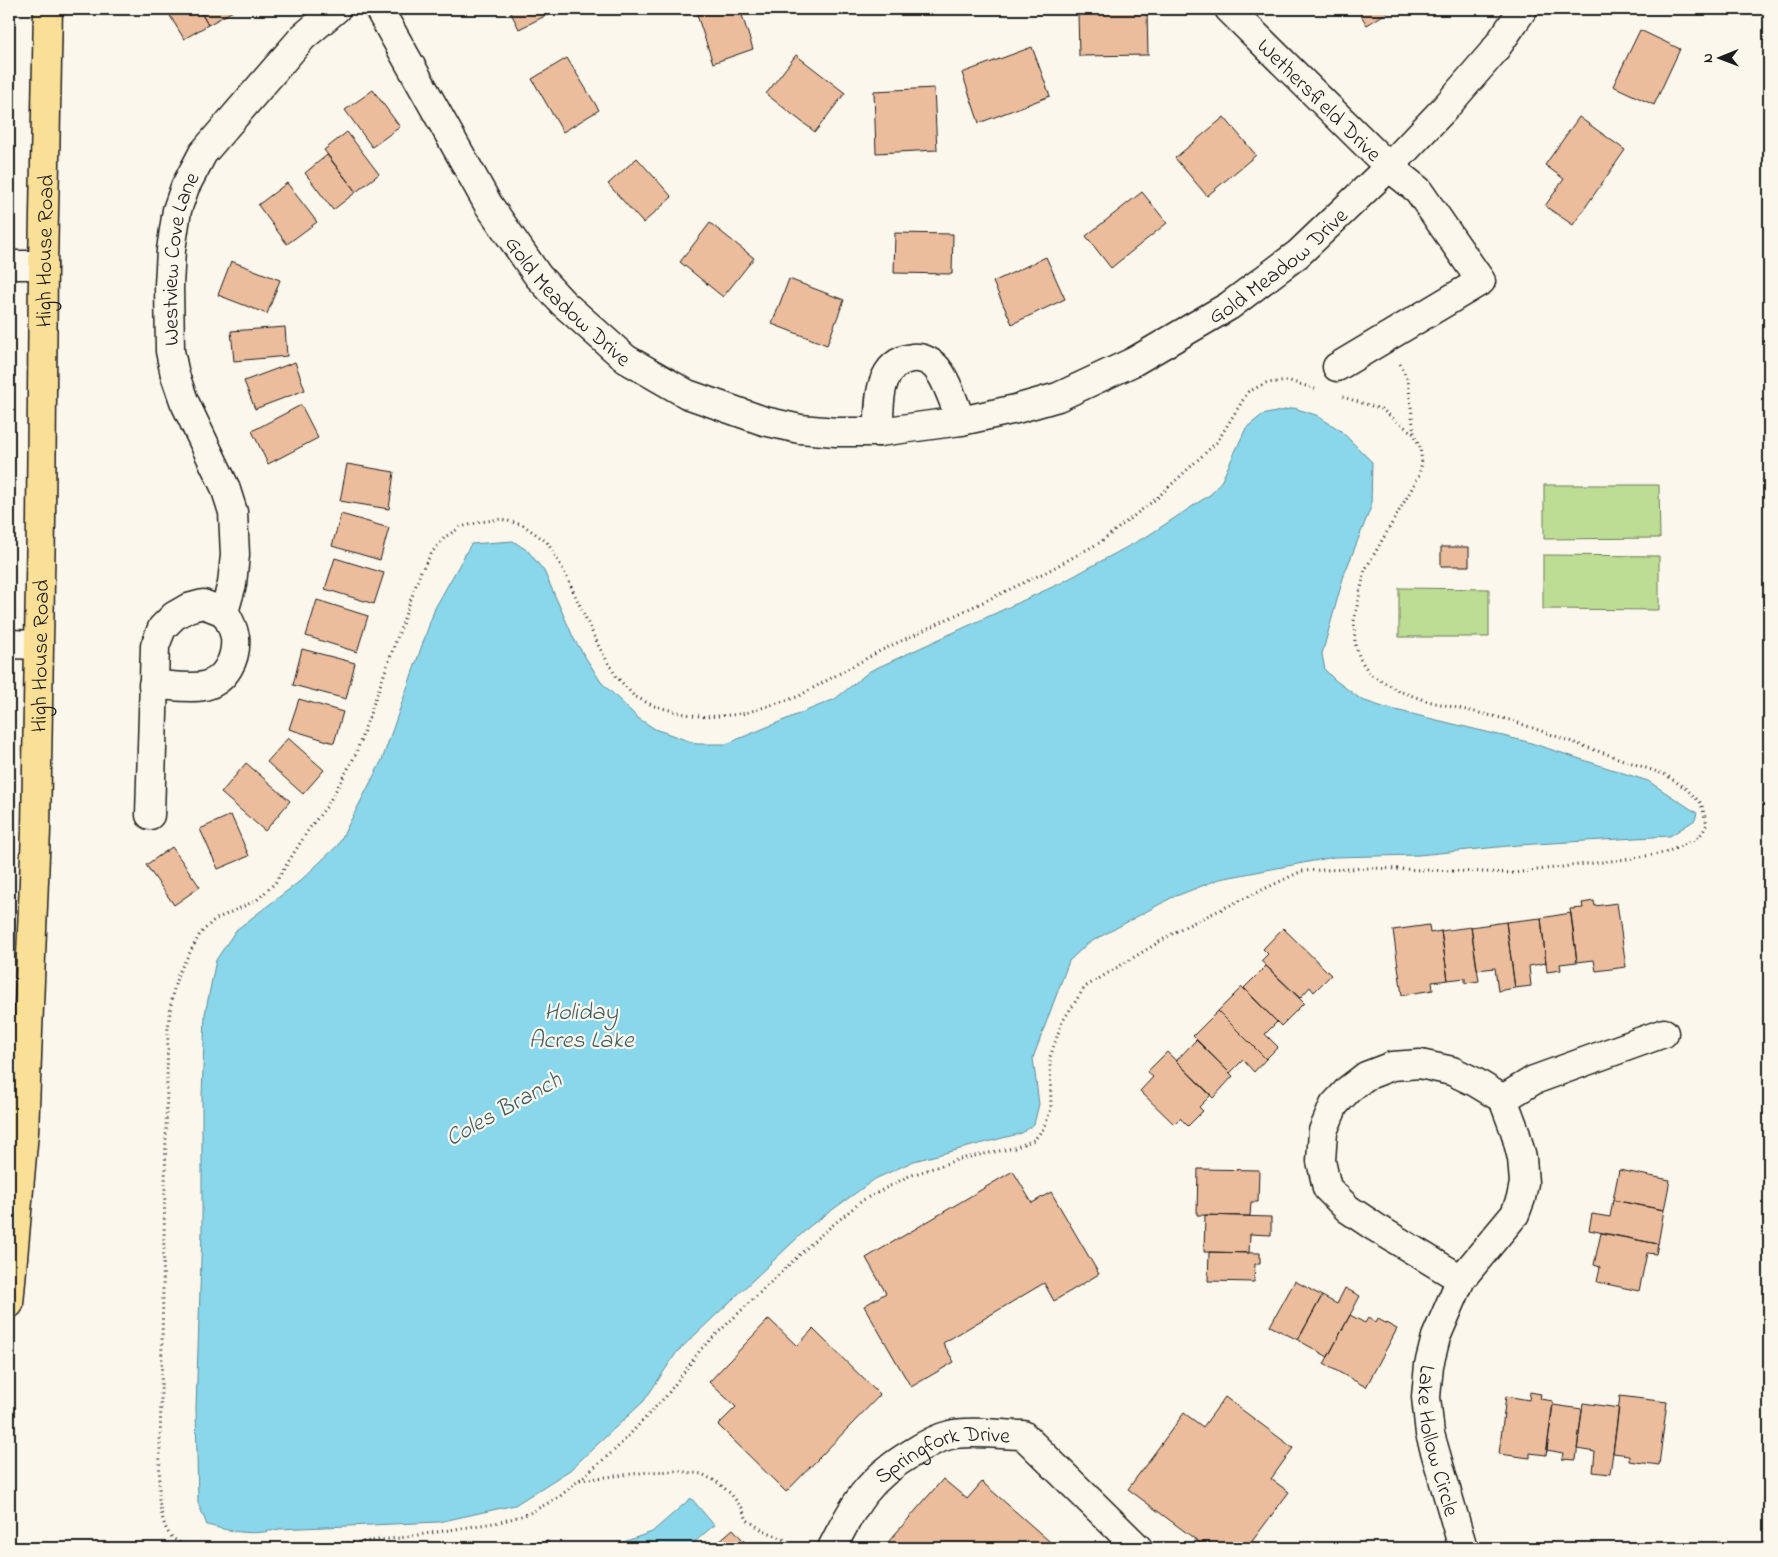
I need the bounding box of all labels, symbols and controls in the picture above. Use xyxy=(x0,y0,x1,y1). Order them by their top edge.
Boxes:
street label: Wethersfield Drive xyxy=(1248,32,1388,170)
north arrow xyxy=(1696,32,1746,82)
text: N xyxy=(1698,53,1719,63)
street label: Westview Cove Lane xyxy=(156,167,209,346)
street label: High House Road xyxy=(30,174,64,328)
street label: Gold Meadow Drive xyxy=(1203,201,1356,334)
street label: Gold Meadow Drive xyxy=(496,230,637,376)
street label: High House Road xyxy=(25,579,59,733)
water label: Holiday Acres Lake xyxy=(529,996,635,1059)
water label: Coles Branch xyxy=(440,1063,569,1157)
street label: Lake Hollow Circle xyxy=(1407,1363,1466,1521)
street label: Springfork Drive xyxy=(868,1420,1011,1493)

